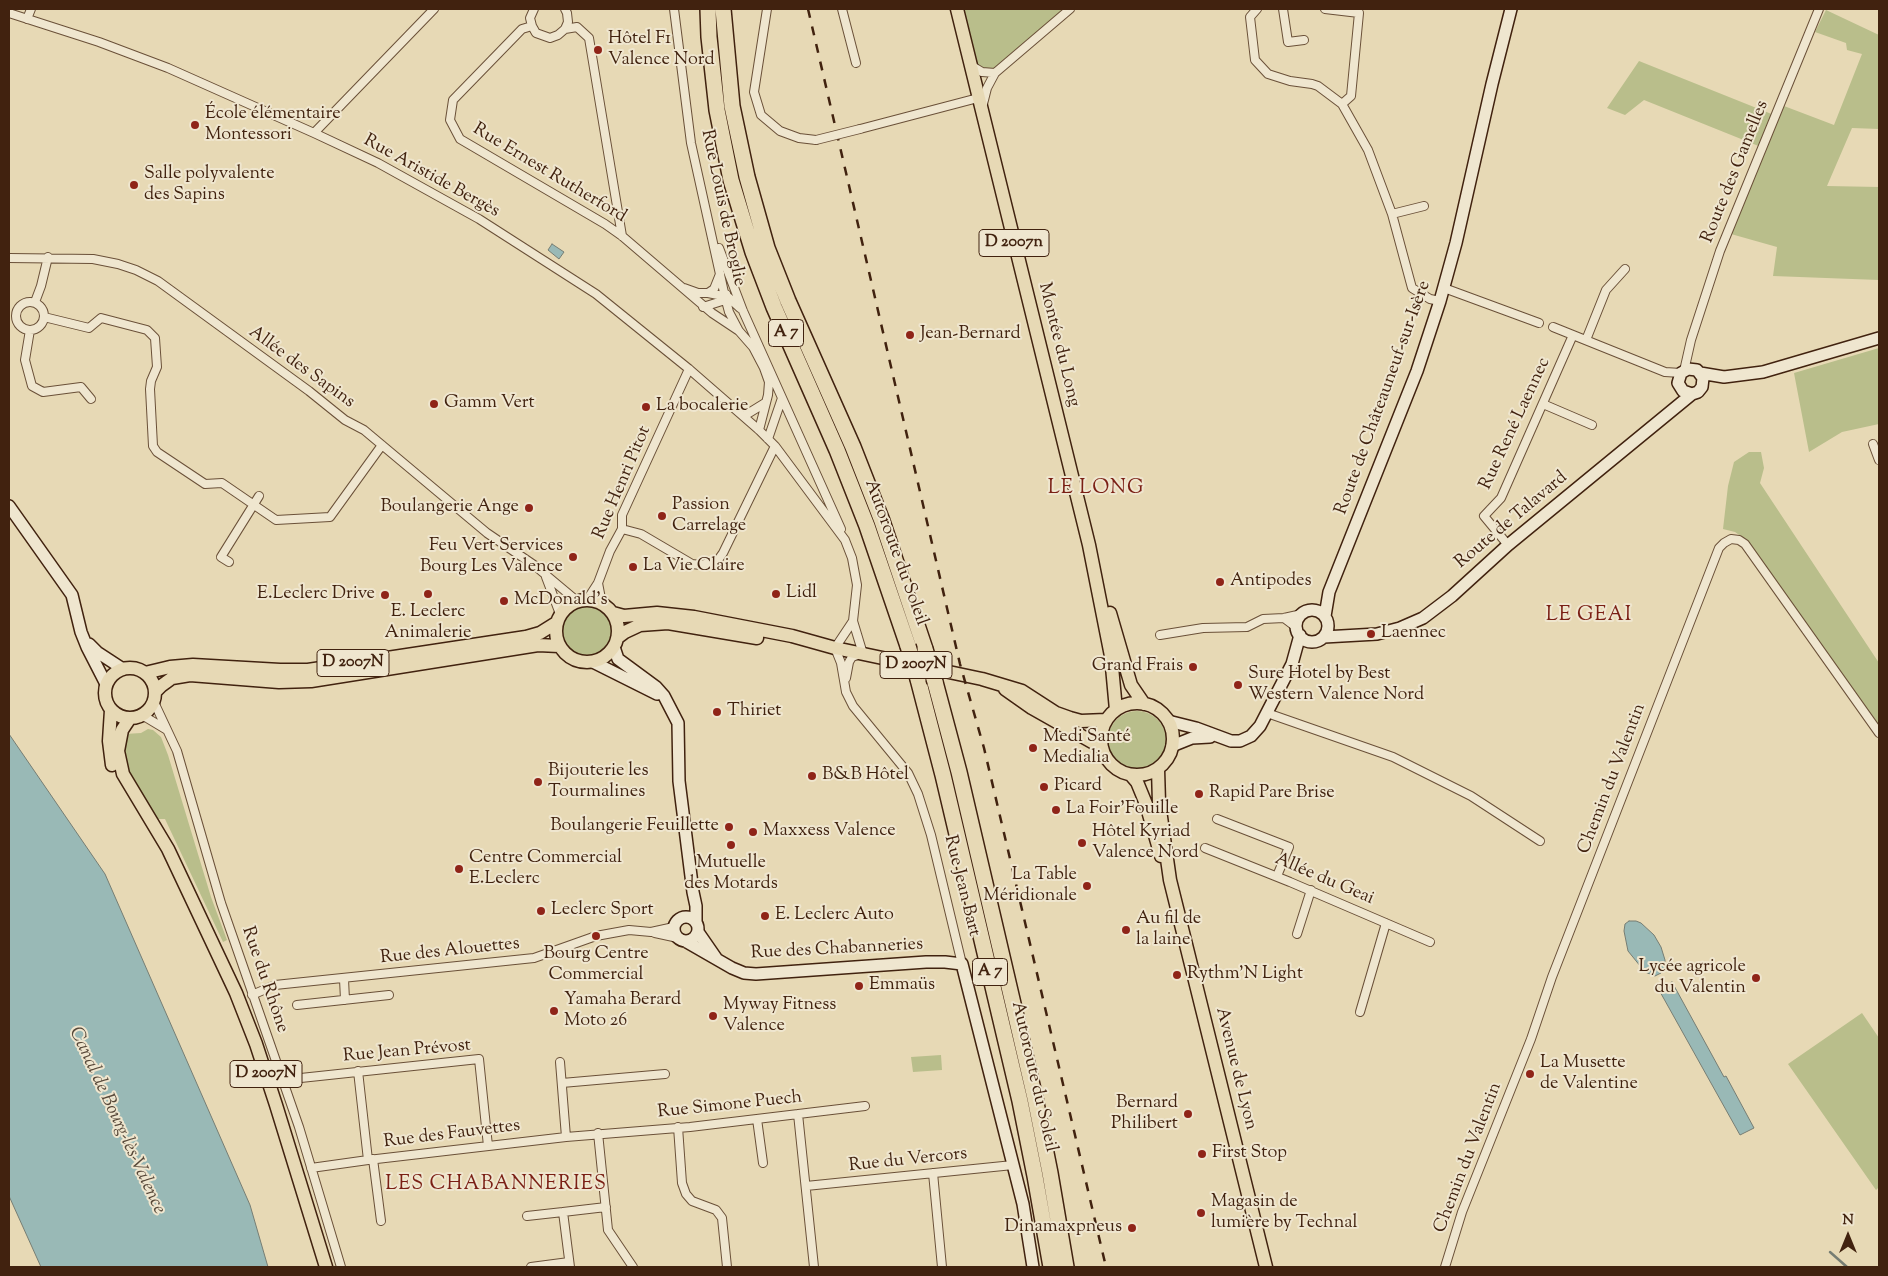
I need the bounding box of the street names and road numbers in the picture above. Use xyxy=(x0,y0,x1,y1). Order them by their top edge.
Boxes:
street label: Route des Gamelles xyxy=(1698,98,1774,246)
street label: Rue Ernest Rutherford xyxy=(468,120,630,228)
street label: Rue Louis de Broglie xyxy=(695,128,749,288)
street label: Rue Aristide Bergès xyxy=(359,131,503,223)
road number: D 2007n xyxy=(979,230,1049,256)
street label: Route de Châteauneuf-sur-Isère xyxy=(1332,278,1436,518)
street label: Montée du Long xyxy=(1032,281,1084,409)
road number: A 7 xyxy=(768,319,804,346)
street label: Allée des Sapins xyxy=(244,322,358,414)
street label: Rue René Laennec xyxy=(1476,354,1556,494)
street label: Rue Henri Pitot xyxy=(589,423,657,543)
street label: Route de Talavard xyxy=(1451,468,1573,574)
street label: Autoroute du Soleil xyxy=(859,477,931,629)
road number: D 2007N xyxy=(317,650,389,676)
road number: D 2007N xyxy=(880,652,952,678)
street label: Chemin du Valentin xyxy=(1574,701,1652,857)
street label: Rue Jean Bart xyxy=(938,833,984,939)
street label: Allée du Geai xyxy=(1271,849,1377,911)
street label: Rue du Rhône xyxy=(236,924,292,1036)
street label: Rue des Alouettes xyxy=(379,934,521,970)
street label: Rue des Chabanneries xyxy=(750,935,924,965)
road number: A 7 xyxy=(972,959,1008,986)
street label: Autoroute du Soleil xyxy=(1005,1000,1061,1154)
street label: Avenue de Lyon xyxy=(1209,1005,1261,1133)
street label: Rue Jean Prévost xyxy=(342,1036,472,1068)
road number: D 2007N xyxy=(230,1060,302,1088)
street label: Chemin du Valentin xyxy=(1430,1080,1508,1236)
street label: Rue Simone Puech xyxy=(657,1088,803,1124)
street label: Rue des Fauvettes xyxy=(383,1116,521,1154)
street label: Rue du Vercors xyxy=(848,1144,968,1178)

